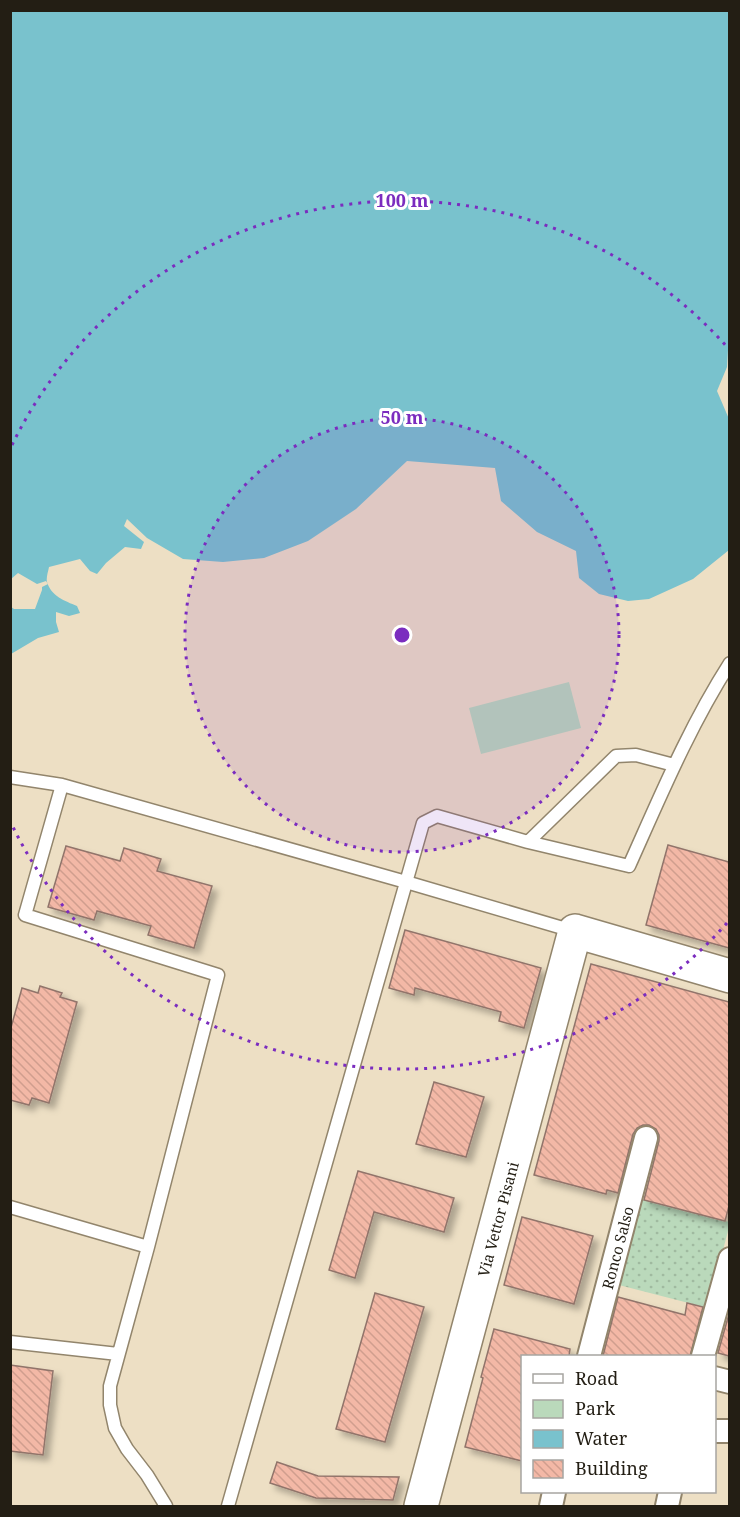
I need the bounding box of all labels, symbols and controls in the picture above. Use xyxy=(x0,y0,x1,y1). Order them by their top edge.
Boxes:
text: 100 m xyxy=(376,188,429,212)
text: 50 m xyxy=(381,405,424,429)
centre of rings xyxy=(392,625,412,645)
street label: Via Vettor Pisani xyxy=(473,1159,523,1279)
street label: Ronco Salso xyxy=(597,1204,638,1291)
legend xyxy=(521,1355,716,1493)
text: Road xyxy=(575,1366,618,1390)
text: Park xyxy=(575,1396,615,1420)
text: Water xyxy=(575,1426,628,1450)
text: Building xyxy=(575,1456,648,1480)

